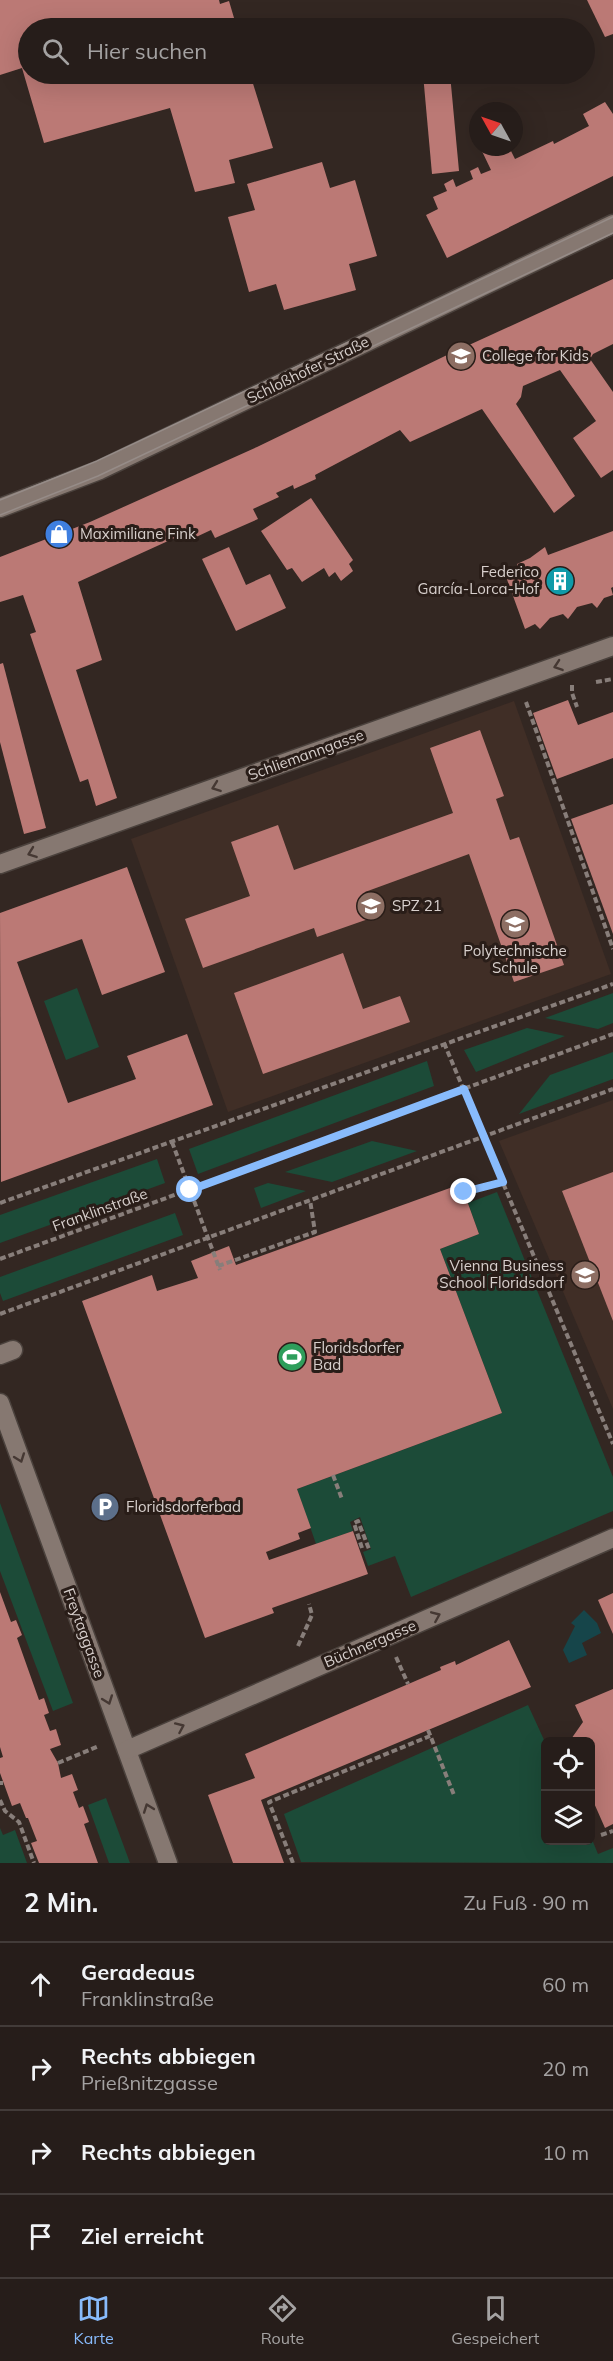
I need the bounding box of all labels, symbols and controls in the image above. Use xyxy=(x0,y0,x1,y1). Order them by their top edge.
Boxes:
search box xyxy=(18,18,595,84)
icon: search xyxy=(39,35,72,68)
text: Hier suchen xyxy=(87,37,207,65)
north arrow xyxy=(469,102,523,156)
street label: Schloßhofer Straße xyxy=(244,332,372,407)
school or university icon: College for Kids xyxy=(445,340,477,372)
place label: College for Kids xyxy=(482,346,589,365)
shop icon: Maximiliane Fink xyxy=(43,518,75,550)
place label: Maximiliane Fink xyxy=(80,524,196,543)
place label: Federico García-Lorca-Hof xyxy=(417,562,540,598)
building icon: Federico García-Lorca-Hof xyxy=(544,565,576,597)
one-way arrow xyxy=(553,658,564,671)
street label: Schliemanngasse xyxy=(245,725,366,784)
one-way arrow xyxy=(211,779,222,792)
one-way arrow xyxy=(27,845,38,858)
school or university icon: SPZ 21 xyxy=(355,890,387,922)
place label: SPZ 21 xyxy=(392,896,442,915)
school or university icon: Polytechnische Schule xyxy=(499,908,531,940)
place label: Polytechnische Schule xyxy=(463,941,567,977)
route start xyxy=(176,1176,202,1202)
route end xyxy=(450,1178,476,1204)
street label: Franklinstraße xyxy=(50,1184,150,1236)
place label: Vienna Business School Floridsdorf xyxy=(439,1256,565,1292)
school or university icon: Vienna Business School Floridsdorf xyxy=(569,1259,601,1291)
place label: Floridsdorfer Bad xyxy=(313,1338,401,1374)
sports icon: Floridsdorfer Bad xyxy=(276,1341,308,1373)
one-way arrow xyxy=(13,1452,25,1463)
parking icon: Floridsdorferbad xyxy=(89,1491,121,1523)
place label: Floridsdorferbad xyxy=(126,1497,241,1516)
street label: Freytaggasse xyxy=(59,1585,110,1680)
one-way arrow xyxy=(430,1611,441,1623)
street label: Büchnergasse xyxy=(321,1616,419,1672)
one-way arrow xyxy=(101,1694,114,1705)
one-way arrow xyxy=(174,1722,185,1734)
map controls xyxy=(541,1737,595,1845)
button: locate xyxy=(541,1737,595,1791)
button: layers xyxy=(541,1791,595,1845)
one-way arrow xyxy=(142,1803,155,1814)
text: 2 Min. xyxy=(24,1886,98,1919)
text: Zu Fuß · 90 m xyxy=(463,1890,589,1915)
text: Geradeaus xyxy=(81,1958,195,1986)
icon: ahead xyxy=(24,1968,57,2001)
text: 60 m xyxy=(542,1972,589,1997)
text: Franklinstraße xyxy=(81,1986,214,2011)
text: Rechts abbiegen xyxy=(81,2042,256,2070)
icon: right xyxy=(24,2052,57,2085)
text: 20 m xyxy=(542,2056,589,2081)
text: Prießnitzgasse xyxy=(81,2070,218,2095)
icon: right xyxy=(24,2136,57,2169)
text: Rechts abbiegen xyxy=(81,2138,256,2166)
text: 10 m xyxy=(542,2140,589,2165)
icon: arrive xyxy=(24,2220,57,2253)
text: Ziel erreicht xyxy=(81,2222,204,2250)
tab: Karte xyxy=(74,2292,114,2348)
tab: Route xyxy=(261,2292,304,2348)
tab: Gespeichert xyxy=(451,2292,539,2348)

